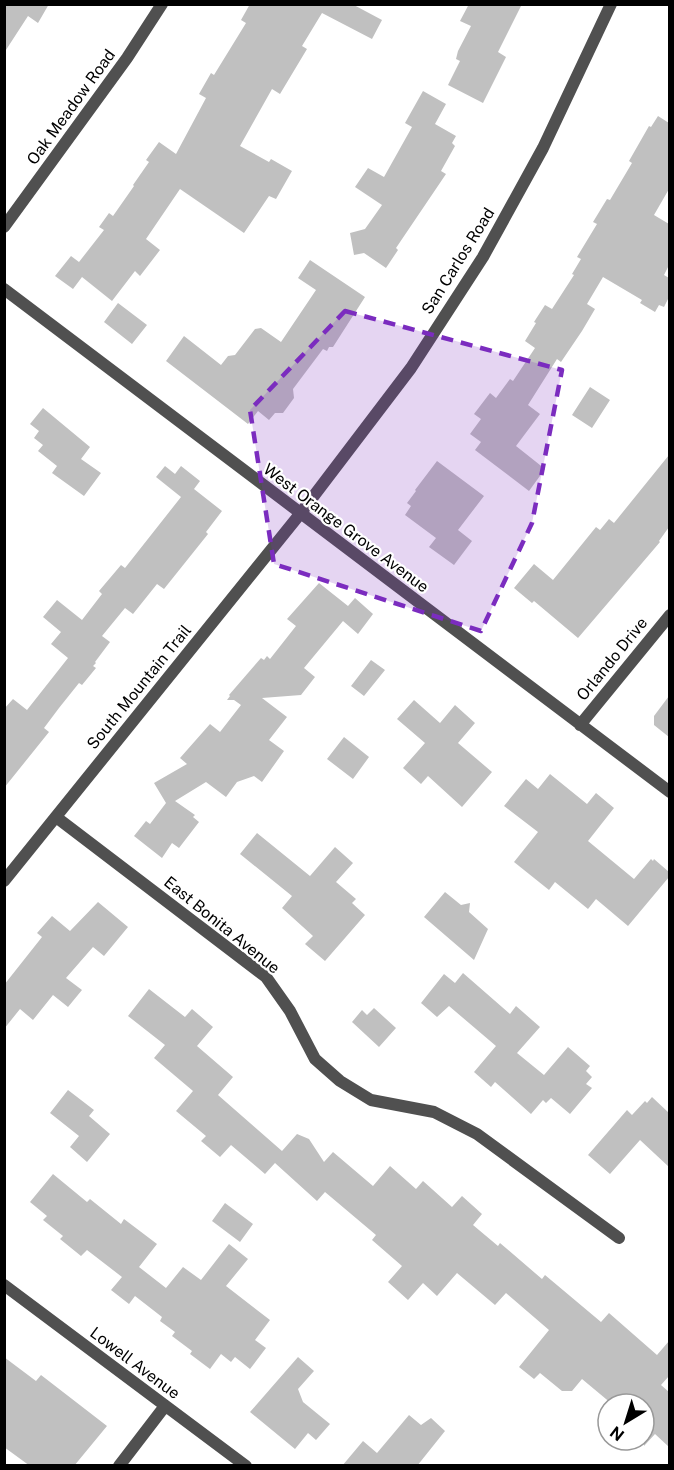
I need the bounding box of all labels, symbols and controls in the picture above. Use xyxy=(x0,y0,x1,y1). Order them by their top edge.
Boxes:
street label: Oak Meadow Road xyxy=(23,46,119,168)
street label: San Carlos Road xyxy=(418,204,498,318)
street label: West Orange Grove Avenue xyxy=(260,460,432,596)
street label: Orlando Drive xyxy=(573,614,651,704)
street label: South Mountain Trail xyxy=(83,621,195,753)
street label: East Bonita Avenue xyxy=(160,872,284,978)
street label: Lowell Avenue xyxy=(86,1323,184,1403)
north arrow xyxy=(596,1392,656,1452)
text: N xyxy=(606,1422,628,1445)

